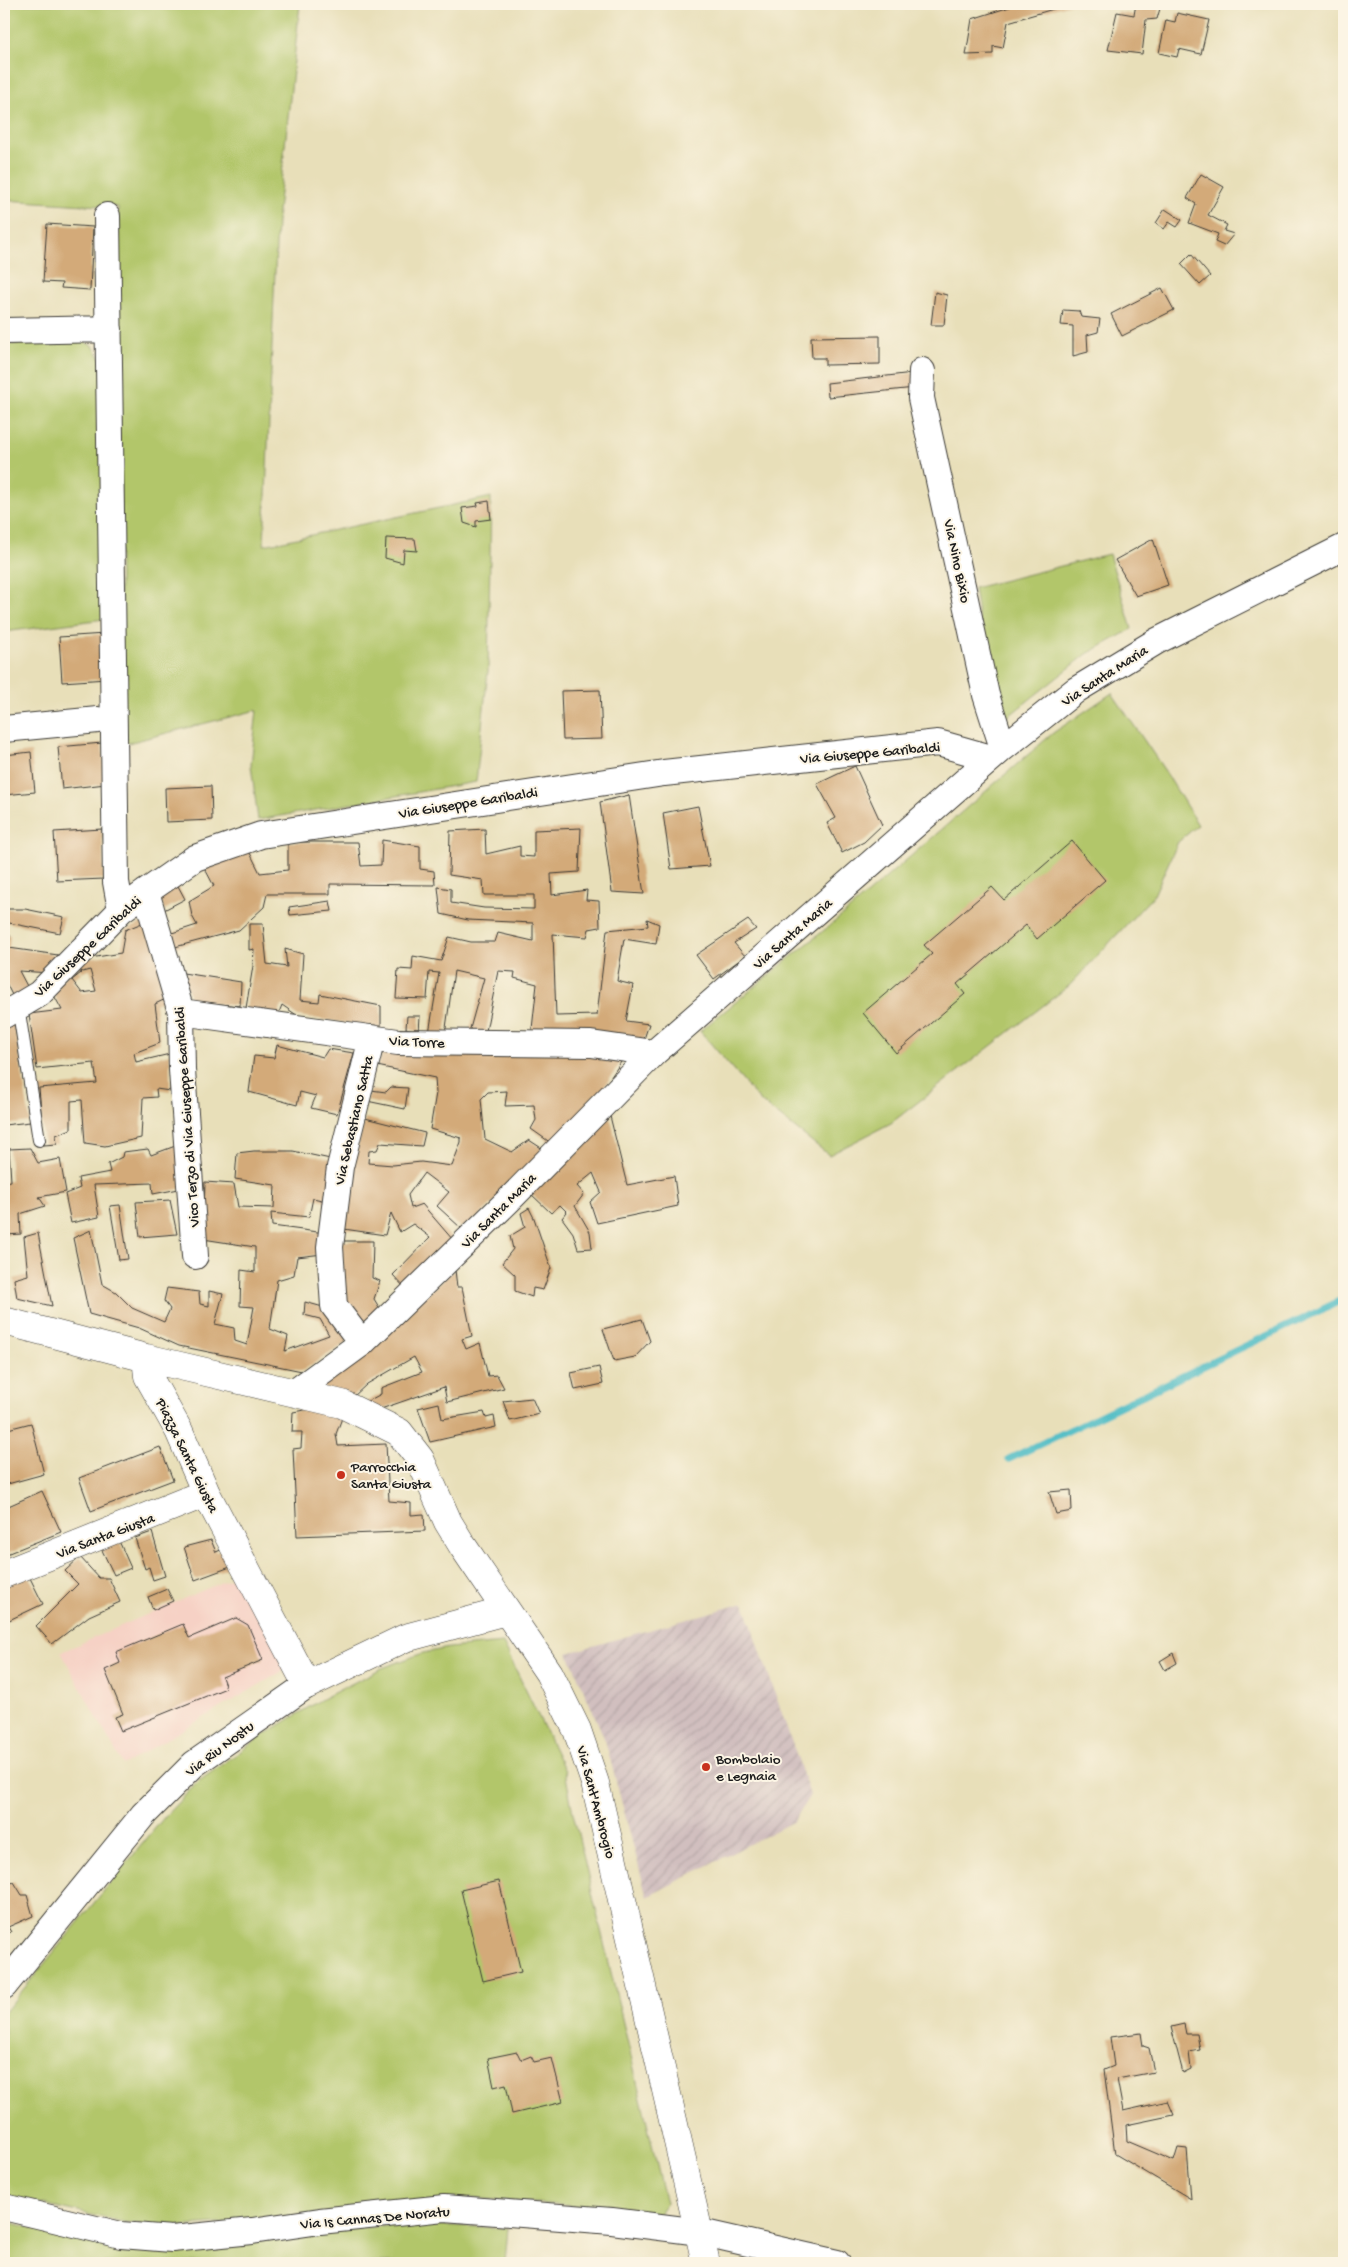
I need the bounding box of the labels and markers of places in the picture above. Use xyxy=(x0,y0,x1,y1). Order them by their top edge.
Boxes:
place label: Parrocchia Santa Giusta xyxy=(350,1459,432,1494)
marker: Parrocchia Santa Giusta xyxy=(335,1469,347,1481)
place label: Bombolaio e Legnaia xyxy=(715,1751,781,1786)
marker: Bombolaio e Legnaia xyxy=(700,1761,712,1773)

